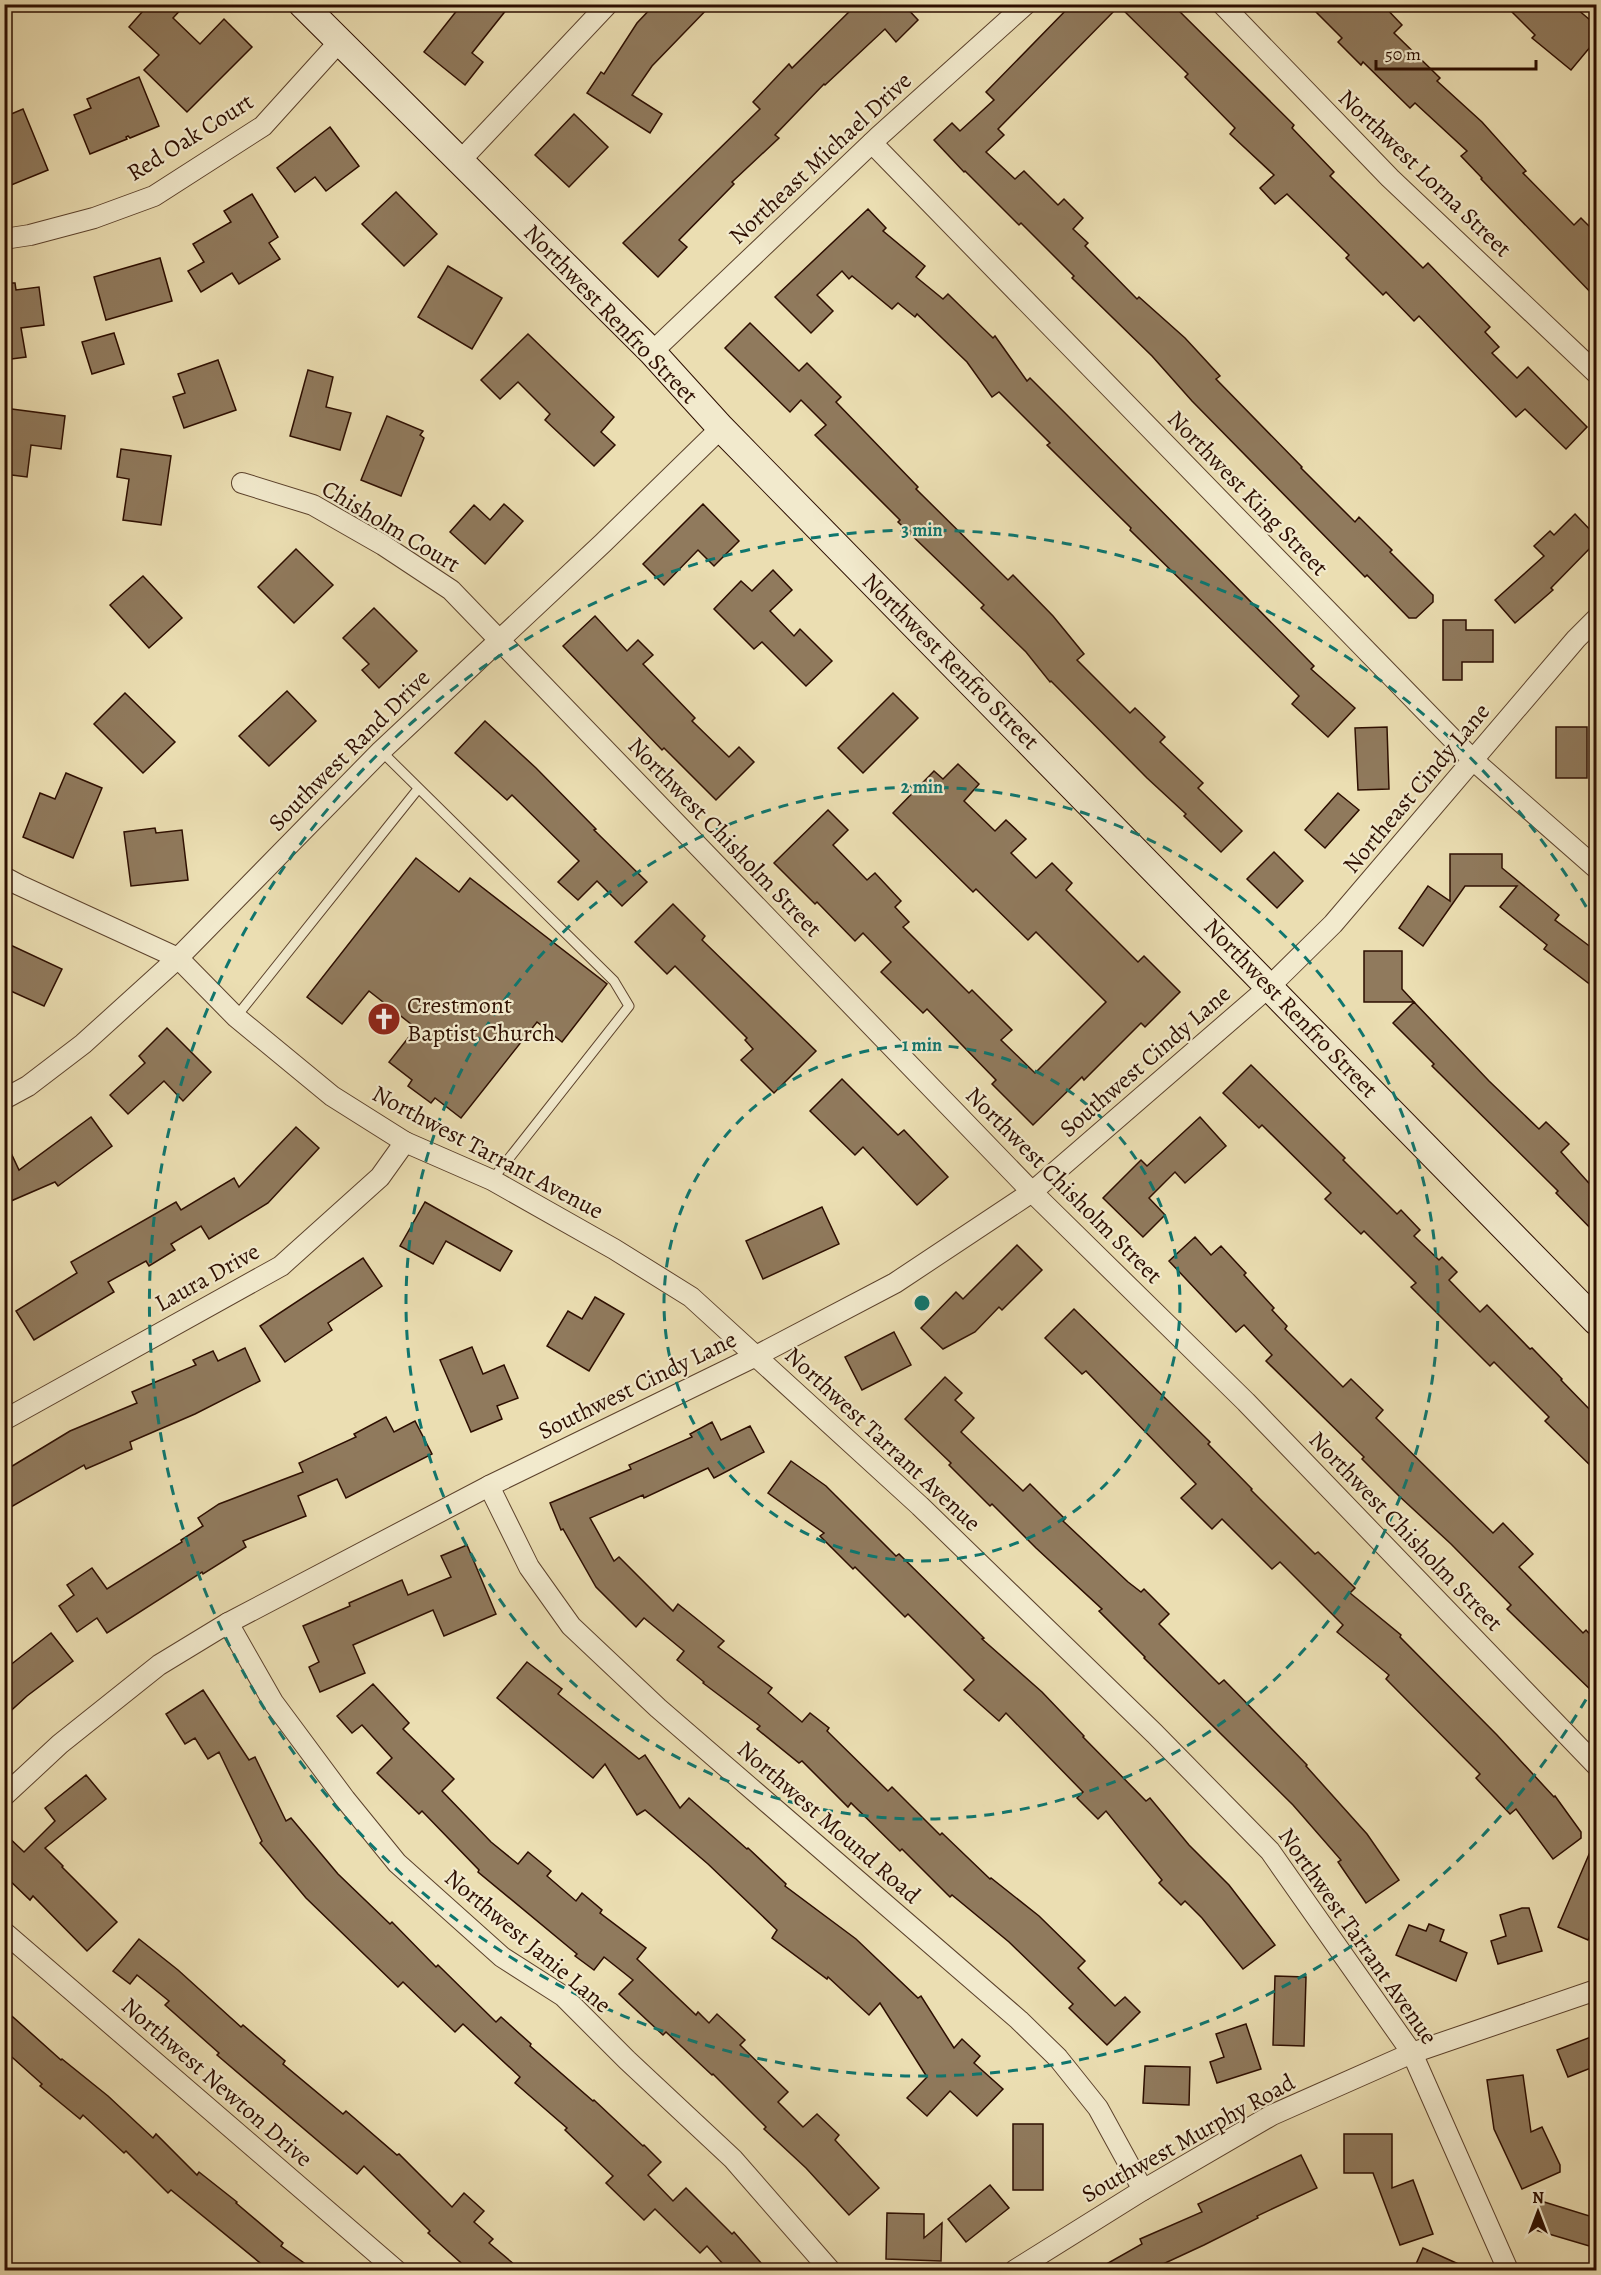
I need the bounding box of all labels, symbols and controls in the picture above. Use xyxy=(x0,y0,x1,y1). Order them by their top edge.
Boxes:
scale bar xyxy=(1376,33,1536,71)
text: 50 m xyxy=(1385,42,1421,66)
street label: Northeast Michael Drive xyxy=(722,65,918,251)
street label: Northwest Lorna Street xyxy=(1331,82,1519,264)
street label: Red Oak Court xyxy=(121,85,259,189)
street label: Northwest Renfro Street xyxy=(517,217,705,411)
street label: Northwest King Street xyxy=(1161,403,1335,583)
street label: Chisholm Court xyxy=(316,472,466,580)
text: 3 min xyxy=(901,518,943,542)
street label: Northwest Renfro Street xyxy=(855,565,1047,757)
street label: Southwest Rand Drive xyxy=(261,662,437,838)
street label: Northeast Cindy Lane xyxy=(1335,696,1497,880)
street label: Northwest Chisholm Street xyxy=(621,730,829,944)
text: 2 min xyxy=(901,775,943,799)
street label: Northwest Renfro Street xyxy=(1197,911,1385,1105)
street label: Southwest Cindy Lane xyxy=(1053,978,1237,1144)
place label: Crestmont Baptist Church xyxy=(407,989,555,1049)
church icon: Crestmont Baptist Church xyxy=(366,1001,402,1037)
text: 1 min xyxy=(902,1033,942,1057)
street label: Northwest Tarrant Avenue xyxy=(367,1077,609,1227)
street label: Northwest Chisholm Street xyxy=(958,1079,1170,1291)
street label: Laura Drive xyxy=(149,1235,265,1319)
centre of rings xyxy=(912,1293,932,1313)
street label: Southwest Cindy Lane xyxy=(532,1323,742,1447)
street label: Northwest Tarrant Avenue xyxy=(778,1339,988,1539)
street label: Northwest Chisholm Street xyxy=(1302,1424,1510,1638)
street label: Northwest Mound Road xyxy=(730,1733,928,1911)
street label: Northwest Tarrant Avenue xyxy=(1271,1821,1445,2051)
street label: Northwest Janie Lane xyxy=(438,1862,618,2020)
street label: Northwest Newton Drive xyxy=(114,1990,320,2174)
street label: Southwest Murphy Road xyxy=(1075,2066,1301,2210)
north arrow xyxy=(1508,2182,1568,2242)
text: N xyxy=(1532,2187,1544,2209)

